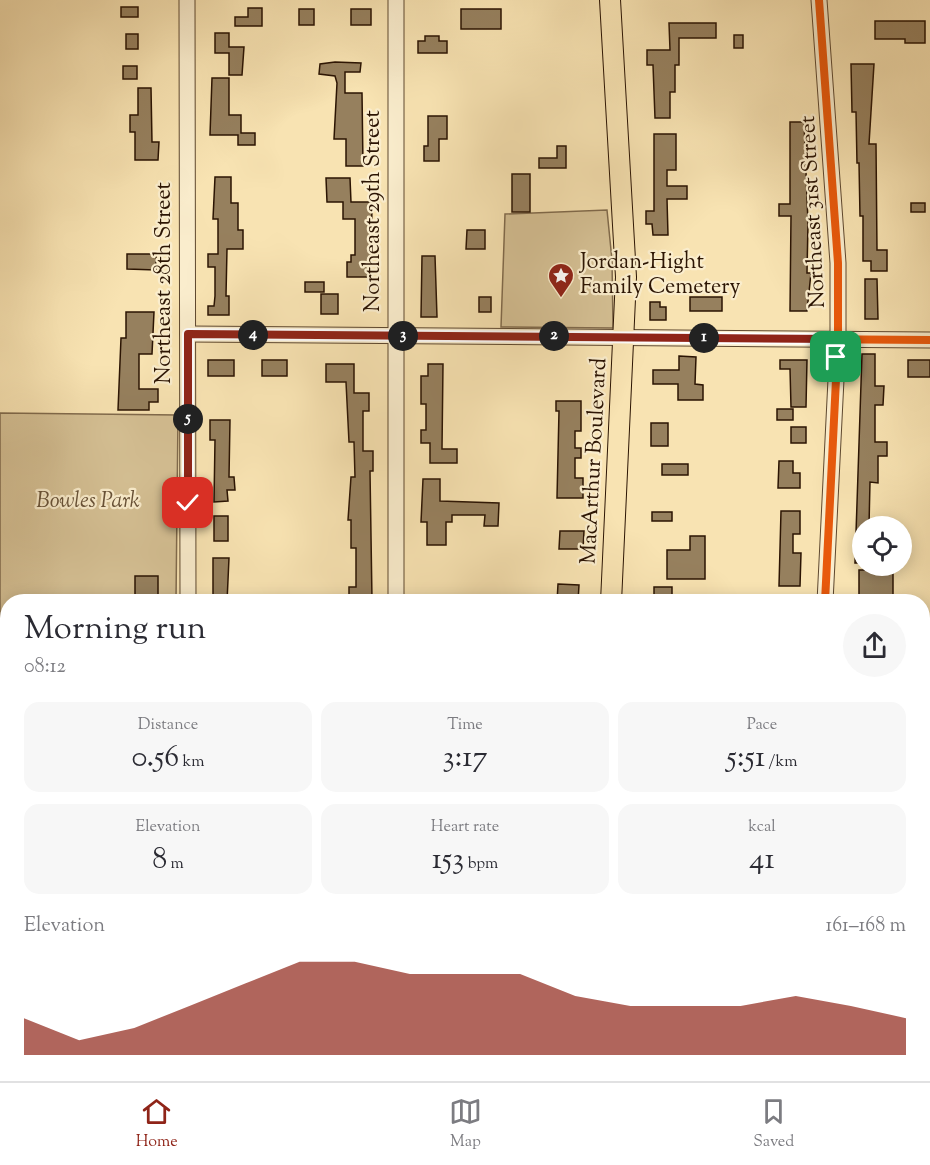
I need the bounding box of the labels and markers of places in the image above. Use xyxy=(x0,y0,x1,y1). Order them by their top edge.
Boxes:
place label: Jordan-Hight Family Cemetery xyxy=(579,247,741,304)
place icon: Jordan-Hight Family Cemetery xyxy=(546,261,576,299)
pin: 4 xyxy=(238,320,268,350)
pin: 3 xyxy=(388,321,418,351)
pin: 2 xyxy=(539,321,569,351)
pin: 1 xyxy=(689,323,719,353)
pin xyxy=(810,331,861,382)
pin: 5 xyxy=(173,404,203,434)
pin xyxy=(162,477,213,528)

